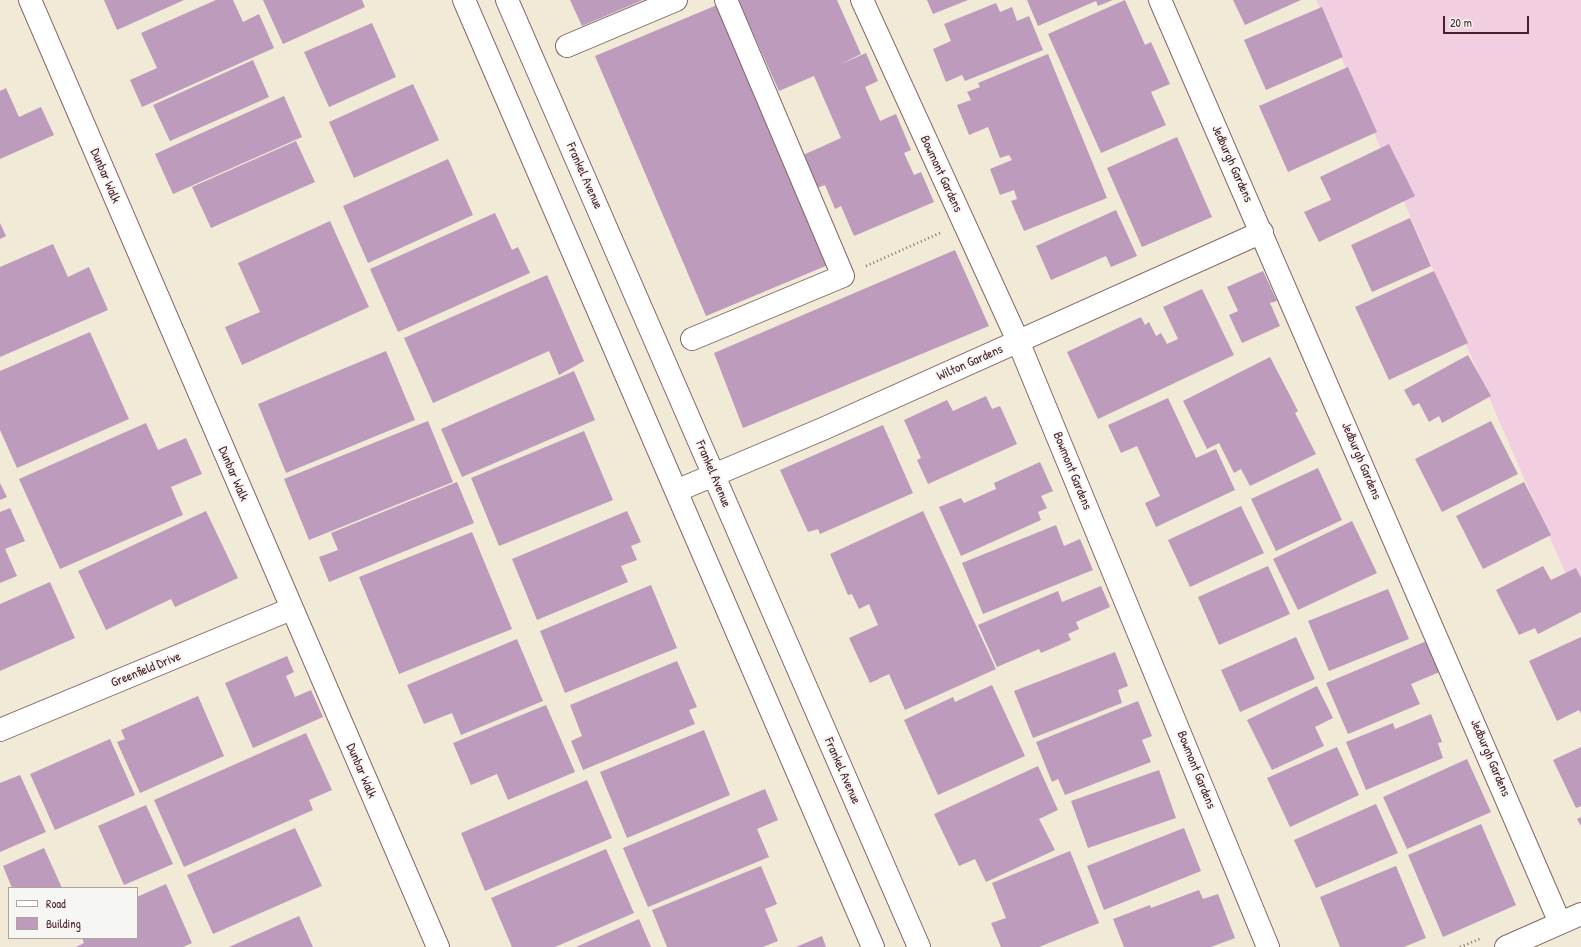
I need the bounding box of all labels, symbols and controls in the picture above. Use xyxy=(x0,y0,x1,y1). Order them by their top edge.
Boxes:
scale bar xyxy=(1445,8,1531,34)
text: 20 m xyxy=(1450,14,1472,31)
street label: Jedburgh Gardens xyxy=(1208,123,1256,205)
street label: Bowmont Gardens xyxy=(916,133,966,215)
street label: Frankel Avenue xyxy=(562,140,606,212)
street label: Dunbar Walk xyxy=(87,146,123,206)
street label: Wilton Gardens xyxy=(935,342,1005,384)
street label: Jedburgh Gardens xyxy=(1338,420,1384,502)
street label: Bowmont Gardens xyxy=(1049,430,1095,512)
street label: Frankel Avenue xyxy=(692,438,734,510)
street label: Dunbar Walk xyxy=(215,444,251,504)
street label: Greenfield Drive xyxy=(109,649,183,691)
street label: Jedburgh Gardens xyxy=(1467,717,1513,799)
street label: Bowmont Gardens xyxy=(1173,729,1219,811)
street label: Frankel Avenue xyxy=(820,735,864,807)
street label: Dunbar Walk xyxy=(343,741,379,801)
legend xyxy=(8,887,138,939)
text: Road xyxy=(46,895,66,912)
text: Building xyxy=(46,915,81,932)

